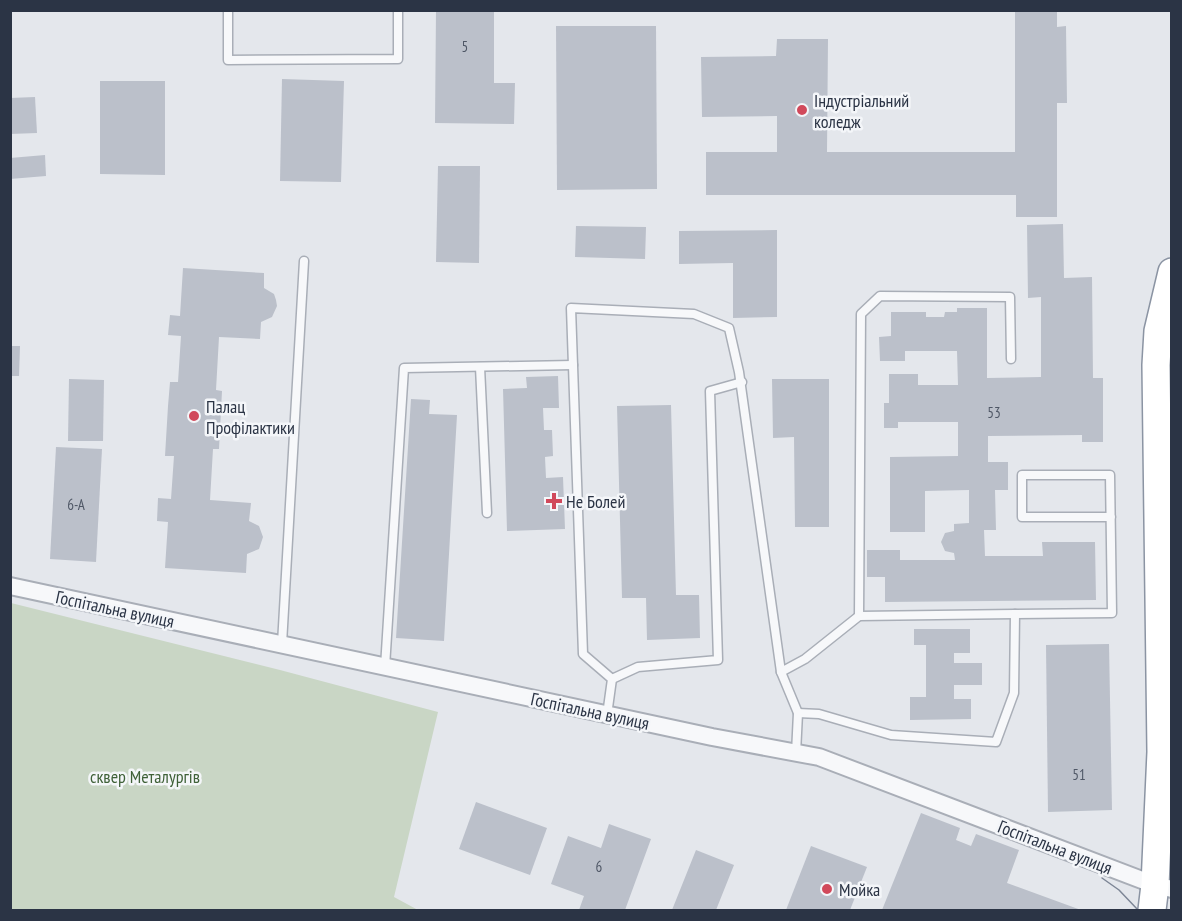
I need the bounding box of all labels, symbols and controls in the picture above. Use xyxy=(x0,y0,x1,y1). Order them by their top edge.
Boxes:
house number: 5 xyxy=(462,37,468,56)
place label: Індустріальний коледж xyxy=(814,89,909,133)
marker: Індустріальний коледж xyxy=(795,103,809,117)
place label: Палац Профілактики xyxy=(206,395,295,439)
house number: 53 xyxy=(987,403,1001,422)
marker: Палац Профілактики xyxy=(187,409,201,423)
place label: Не Болей xyxy=(566,490,625,513)
marker: Не Болей xyxy=(547,494,561,508)
house number: 6-А xyxy=(67,495,86,514)
street label: Госпітальна вулиця xyxy=(54,585,176,633)
street label: Госпітальна вулиця xyxy=(529,687,651,735)
park label: сквер Металургів xyxy=(90,765,200,788)
house number: 51 xyxy=(1072,765,1086,784)
street label: Госпітальна вулиця xyxy=(995,815,1115,879)
house number: 6 xyxy=(596,857,603,876)
place label: Мойка xyxy=(839,878,880,901)
marker: Мойка xyxy=(820,882,834,896)

